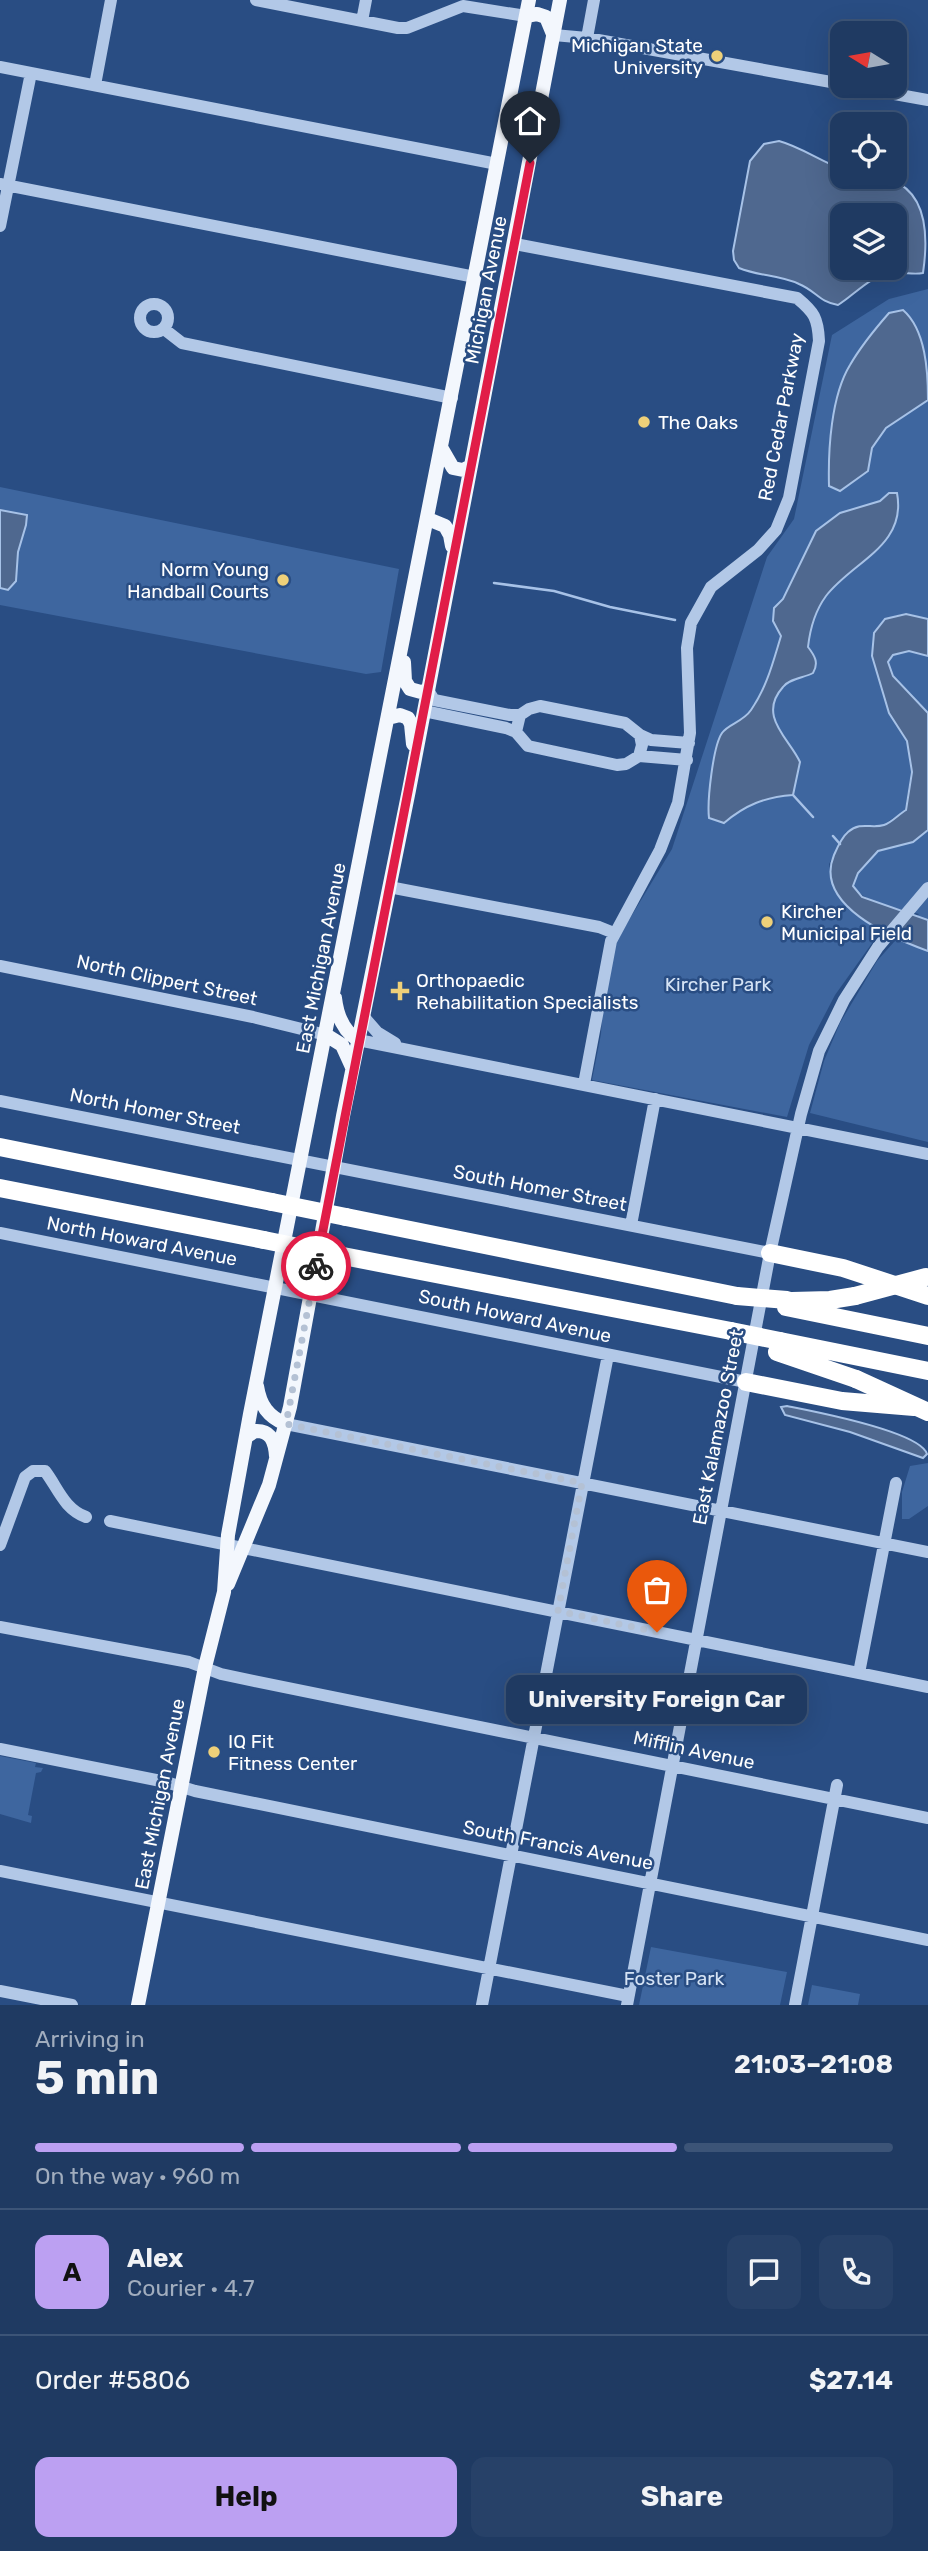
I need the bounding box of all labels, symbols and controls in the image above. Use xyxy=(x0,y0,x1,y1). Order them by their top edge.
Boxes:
north arrow xyxy=(830,21,906,98)
map controls xyxy=(830,21,907,280)
place label: Michigan State University xyxy=(571,34,703,79)
marker: Michigan State University xyxy=(709,48,725,64)
pin xyxy=(500,91,560,163)
icon: home xyxy=(511,102,549,140)
button: locate xyxy=(830,112,907,189)
button: layers xyxy=(830,203,907,280)
street label: Michigan Avenue xyxy=(460,214,512,366)
street label: Red Cedar Parkway xyxy=(753,331,809,503)
place label: The Oaks xyxy=(658,411,738,434)
marker: The Oaks xyxy=(636,414,652,430)
place label: Norm Young Handball Courts xyxy=(127,558,269,603)
marker: Norm Young Handball Courts xyxy=(275,572,291,588)
street label: East Michigan Avenue xyxy=(291,861,351,1055)
place label: Kircher Municipal Field xyxy=(781,900,912,945)
marker: Kircher Municipal Field xyxy=(759,914,775,930)
street label: North Clippert Street xyxy=(74,950,260,1011)
place label: Orthopaedic Rehabilitation Specialists xyxy=(416,969,638,1014)
park label: Kircher Park xyxy=(665,973,772,996)
marker: Orthopaedic Rehabilitation Specialists xyxy=(390,981,410,1001)
street label: North Homer Street xyxy=(68,1083,243,1139)
street label: South Homer Street xyxy=(451,1160,629,1216)
street label: North Howard Avenue xyxy=(45,1211,239,1271)
courier xyxy=(281,1231,351,1301)
icon: bike xyxy=(297,1247,335,1285)
street label: South Howard Avenue xyxy=(417,1284,613,1348)
street label: East Kalamazoo Street xyxy=(688,1327,748,1527)
pin xyxy=(627,1560,687,1632)
icon: bag xyxy=(638,1571,676,1609)
callout: University Foreign Car xyxy=(506,1674,808,1723)
text: University Foreign Car xyxy=(528,1685,785,1713)
street label: East Michigan Avenue xyxy=(130,1697,190,1891)
street label: Mifflin Avenue xyxy=(631,1726,757,1774)
place label: IQ Fit Fitness Center xyxy=(228,1730,358,1775)
marker: IQ Fit Fitness Center xyxy=(206,1744,222,1760)
street label: South Francis Avenue xyxy=(461,1815,655,1875)
park label: Foster Park xyxy=(624,1967,724,1990)
text: Arriving in xyxy=(35,2025,145,2053)
text: 21:03–21:08 xyxy=(734,2049,893,2080)
text: 5 min xyxy=(35,2051,159,2106)
text: On the way · 960 m xyxy=(35,2162,240,2190)
button: chat xyxy=(727,2235,801,2309)
button: phone xyxy=(819,2235,893,2309)
text: Alex xyxy=(127,2243,183,2274)
text: A xyxy=(63,2257,81,2288)
text: Courier · 4.7 xyxy=(127,2274,254,2302)
text: Order #5806 xyxy=(35,2365,190,2396)
text: $27.14 xyxy=(809,2365,893,2396)
button: Help xyxy=(35,2457,457,2537)
button: Share xyxy=(471,2457,893,2537)

